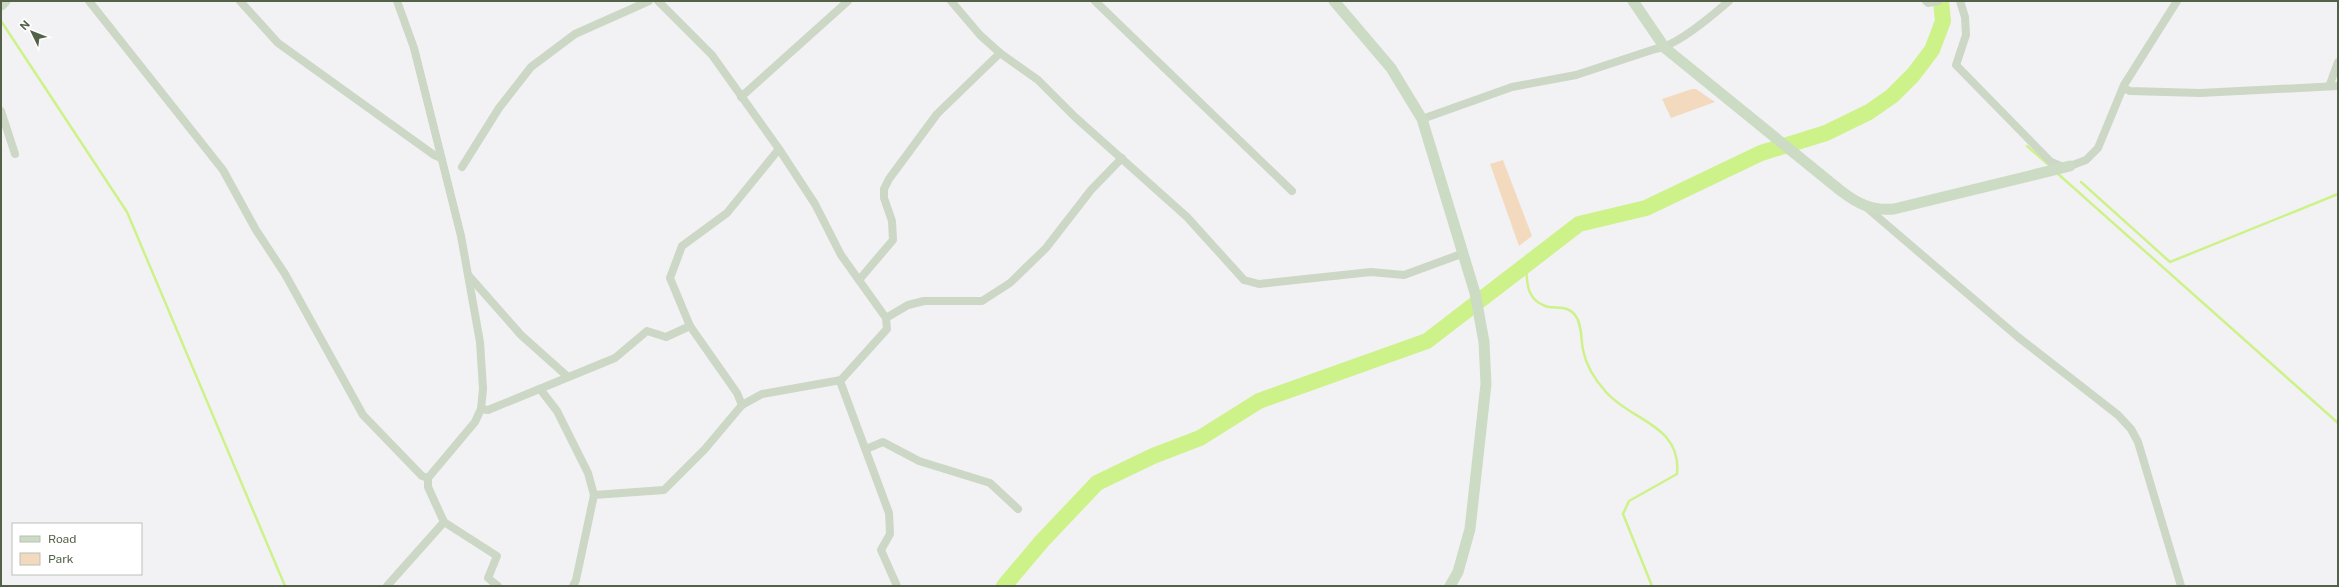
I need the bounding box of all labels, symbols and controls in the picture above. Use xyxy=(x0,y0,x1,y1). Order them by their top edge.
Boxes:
north arrow xyxy=(12,12,52,52)
text: N xyxy=(17,18,32,32)
legend xyxy=(12,523,142,575)
text: Road xyxy=(48,532,76,546)
text: Park xyxy=(48,552,74,566)

